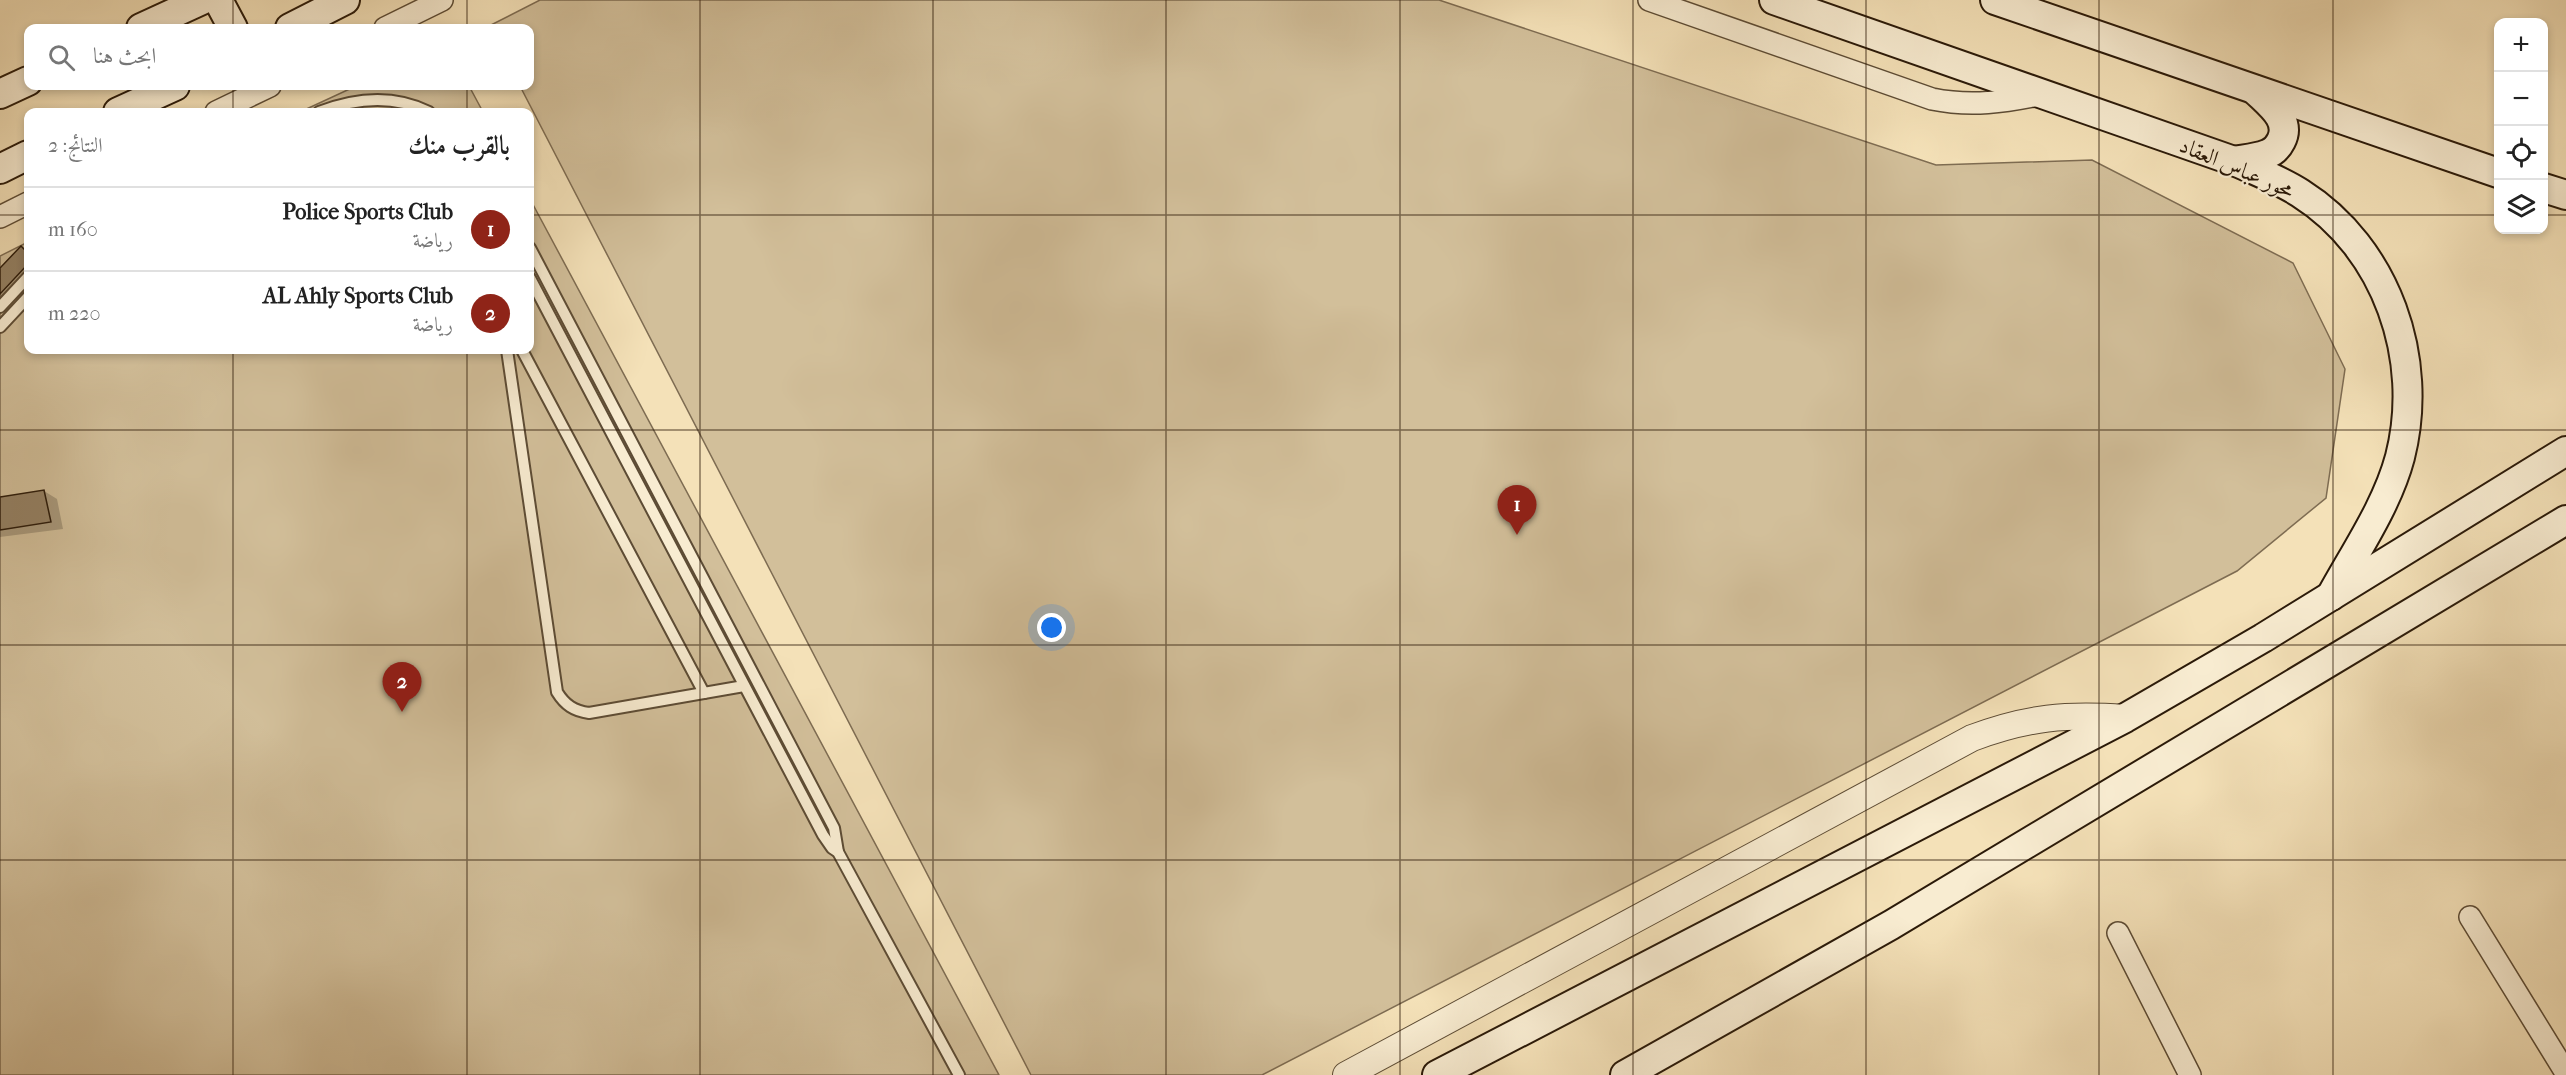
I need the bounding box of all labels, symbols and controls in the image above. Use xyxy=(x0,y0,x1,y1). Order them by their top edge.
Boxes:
map controls xyxy=(2494,18,2548,234)
button: + xyxy=(2494,18,2548,72)
search box xyxy=(24,24,534,90)
icon: search xyxy=(45,41,78,74)
text: ابحث هنا xyxy=(93,43,156,69)
button: − xyxy=(2494,72,2548,126)
button: locate xyxy=(2494,126,2548,180)
text: بالقرب منك xyxy=(408,130,510,161)
street label: محور عباس العقاد xyxy=(2175,132,2298,204)
text: النتائج: 2 xyxy=(48,134,103,157)
button: layers xyxy=(2494,180,2548,234)
text: Police Sports Club xyxy=(282,199,453,225)
text: 160 m xyxy=(48,218,98,241)
text: 1 xyxy=(487,218,494,241)
text: رياضة xyxy=(413,229,453,252)
text: AL Ahly Sports Club xyxy=(263,283,453,309)
text: 220 m xyxy=(48,302,101,325)
text: 2 xyxy=(485,302,496,325)
text: رياضة xyxy=(413,313,453,336)
pin: 1 xyxy=(1498,486,1537,535)
your location xyxy=(1037,613,1066,642)
pin: 2 xyxy=(382,662,422,712)

